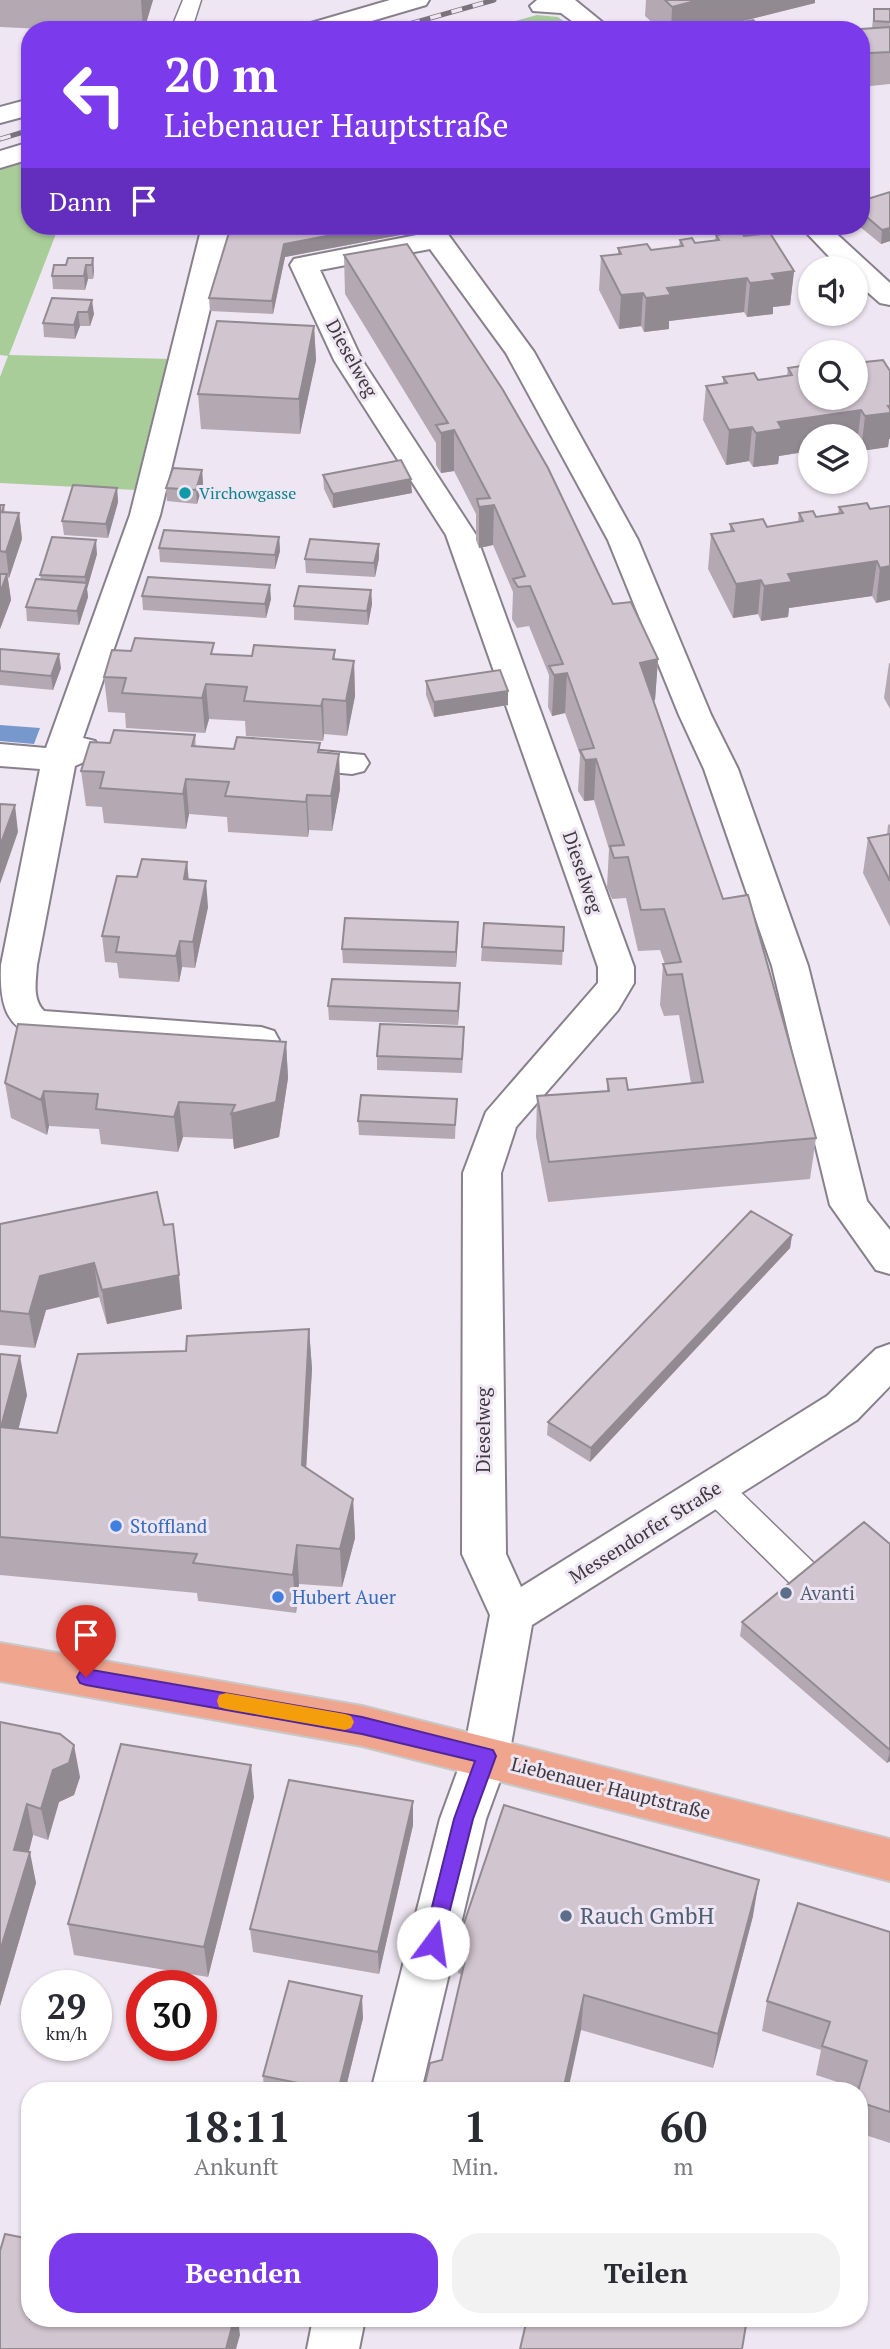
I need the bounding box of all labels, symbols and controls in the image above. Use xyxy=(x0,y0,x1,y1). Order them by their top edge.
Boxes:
text: 20 m xyxy=(164,41,278,106)
icon: left xyxy=(49,49,140,140)
text: Liebenauer Hauptstraße xyxy=(164,104,509,146)
icon: arrive xyxy=(125,182,163,220)
text: Dann xyxy=(49,184,111,218)
map controls xyxy=(798,256,868,494)
button: sound xyxy=(798,256,868,326)
street label: Dieselweg xyxy=(321,314,385,402)
button: search xyxy=(798,340,868,410)
button: layers xyxy=(798,424,868,494)
place label: Virchowgasse xyxy=(199,482,296,504)
marker: Virchowgasse xyxy=(177,485,193,501)
street label: Dieselweg xyxy=(558,827,610,917)
street label: Dieselweg xyxy=(470,1386,495,1473)
street label: Messendorfer Straße xyxy=(564,1475,726,1589)
place label: Stoffland xyxy=(130,1513,208,1538)
marker: Stoffland xyxy=(108,1518,124,1534)
place label: Avanti xyxy=(800,1580,855,1605)
place label: Hubert Auer xyxy=(292,1584,397,1609)
marker: Avanti xyxy=(778,1585,794,1601)
marker: Hubert Auer xyxy=(270,1589,286,1605)
pin xyxy=(56,1605,116,1677)
icon: arrive xyxy=(67,1616,105,1654)
street label: Liebenauer Hauptstraße xyxy=(509,1751,713,1824)
place label: Rauch GmbH xyxy=(580,1900,714,1931)
position arrow xyxy=(396,1906,470,1980)
marker: Rauch GmbH xyxy=(558,1908,574,1924)
speed limit sign: 30 xyxy=(126,1970,217,2061)
text: 29 xyxy=(47,1983,86,2029)
text: km/h xyxy=(46,2021,87,2045)
text: 18:11 xyxy=(182,2098,291,2154)
text: 1 xyxy=(464,2098,487,2154)
text: 60 xyxy=(660,2098,707,2154)
text: Ankunft xyxy=(194,2151,279,2182)
text: Min. xyxy=(452,2151,499,2182)
text: m xyxy=(674,2151,693,2182)
button: Beenden xyxy=(49,2233,438,2313)
button: Teilen xyxy=(452,2233,840,2313)

